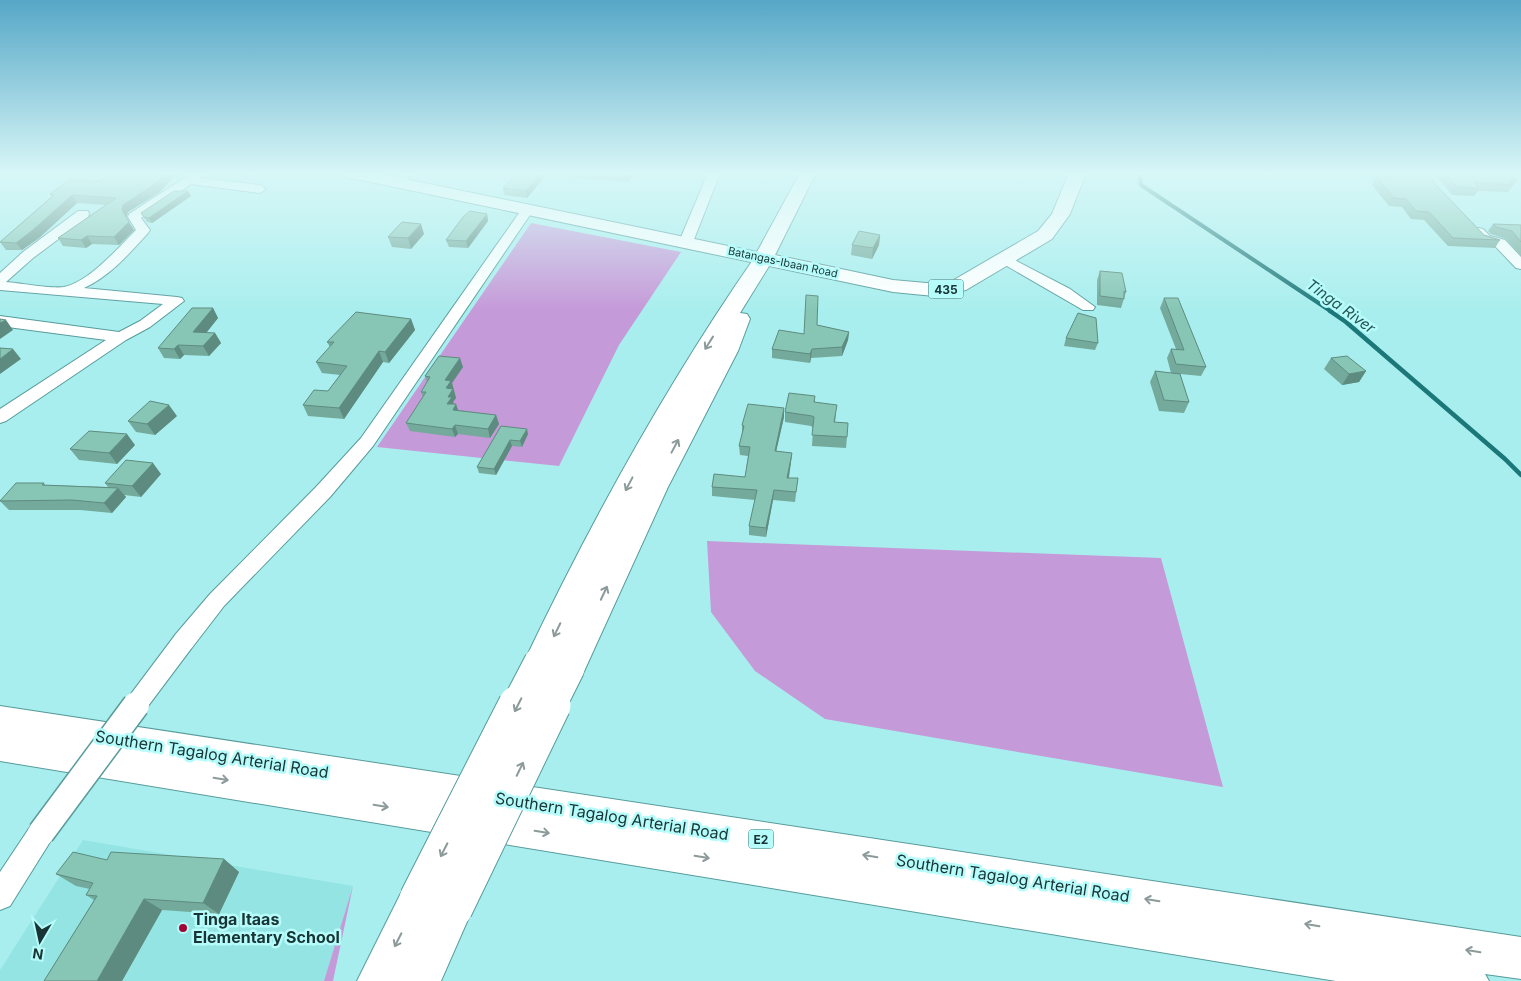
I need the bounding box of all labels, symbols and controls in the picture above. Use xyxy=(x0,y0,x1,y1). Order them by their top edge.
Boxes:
street label: Batangas-Ibaan Road xyxy=(727,244,839,280)
water label: Tinga River xyxy=(1303,275,1379,338)
road number: 435 xyxy=(928,280,964,298)
one-way arrow xyxy=(704,335,714,349)
one-way arrow xyxy=(670,439,680,454)
one-way arrow xyxy=(624,476,633,491)
one-way arrow xyxy=(600,585,610,600)
one-way arrow xyxy=(551,622,561,637)
one-way arrow xyxy=(513,698,523,713)
street label: Southern Tagalog Arterial Road xyxy=(94,726,330,782)
one-way arrow xyxy=(515,762,525,777)
one-way arrow xyxy=(213,774,229,784)
street label: Southern Tagalog Arterial Road xyxy=(494,788,730,844)
one-way arrow xyxy=(373,802,389,812)
one-way arrow xyxy=(533,827,549,837)
road number: E2 xyxy=(748,830,774,849)
one-way arrow xyxy=(439,842,448,857)
street label: Southern Tagalog Arterial Road xyxy=(895,850,1131,906)
one-way arrow xyxy=(863,851,879,861)
one-way arrow xyxy=(694,853,710,863)
one-way arrow xyxy=(1144,894,1160,904)
place label: Tinga Itaas Elementary School xyxy=(193,909,340,947)
north arrow xyxy=(15,916,65,966)
one-way arrow xyxy=(1305,920,1321,930)
marker: Tinga Itaas Elementary School xyxy=(177,922,189,934)
one-way arrow xyxy=(393,932,402,947)
text: N xyxy=(31,945,44,964)
one-way arrow xyxy=(1465,945,1481,955)

